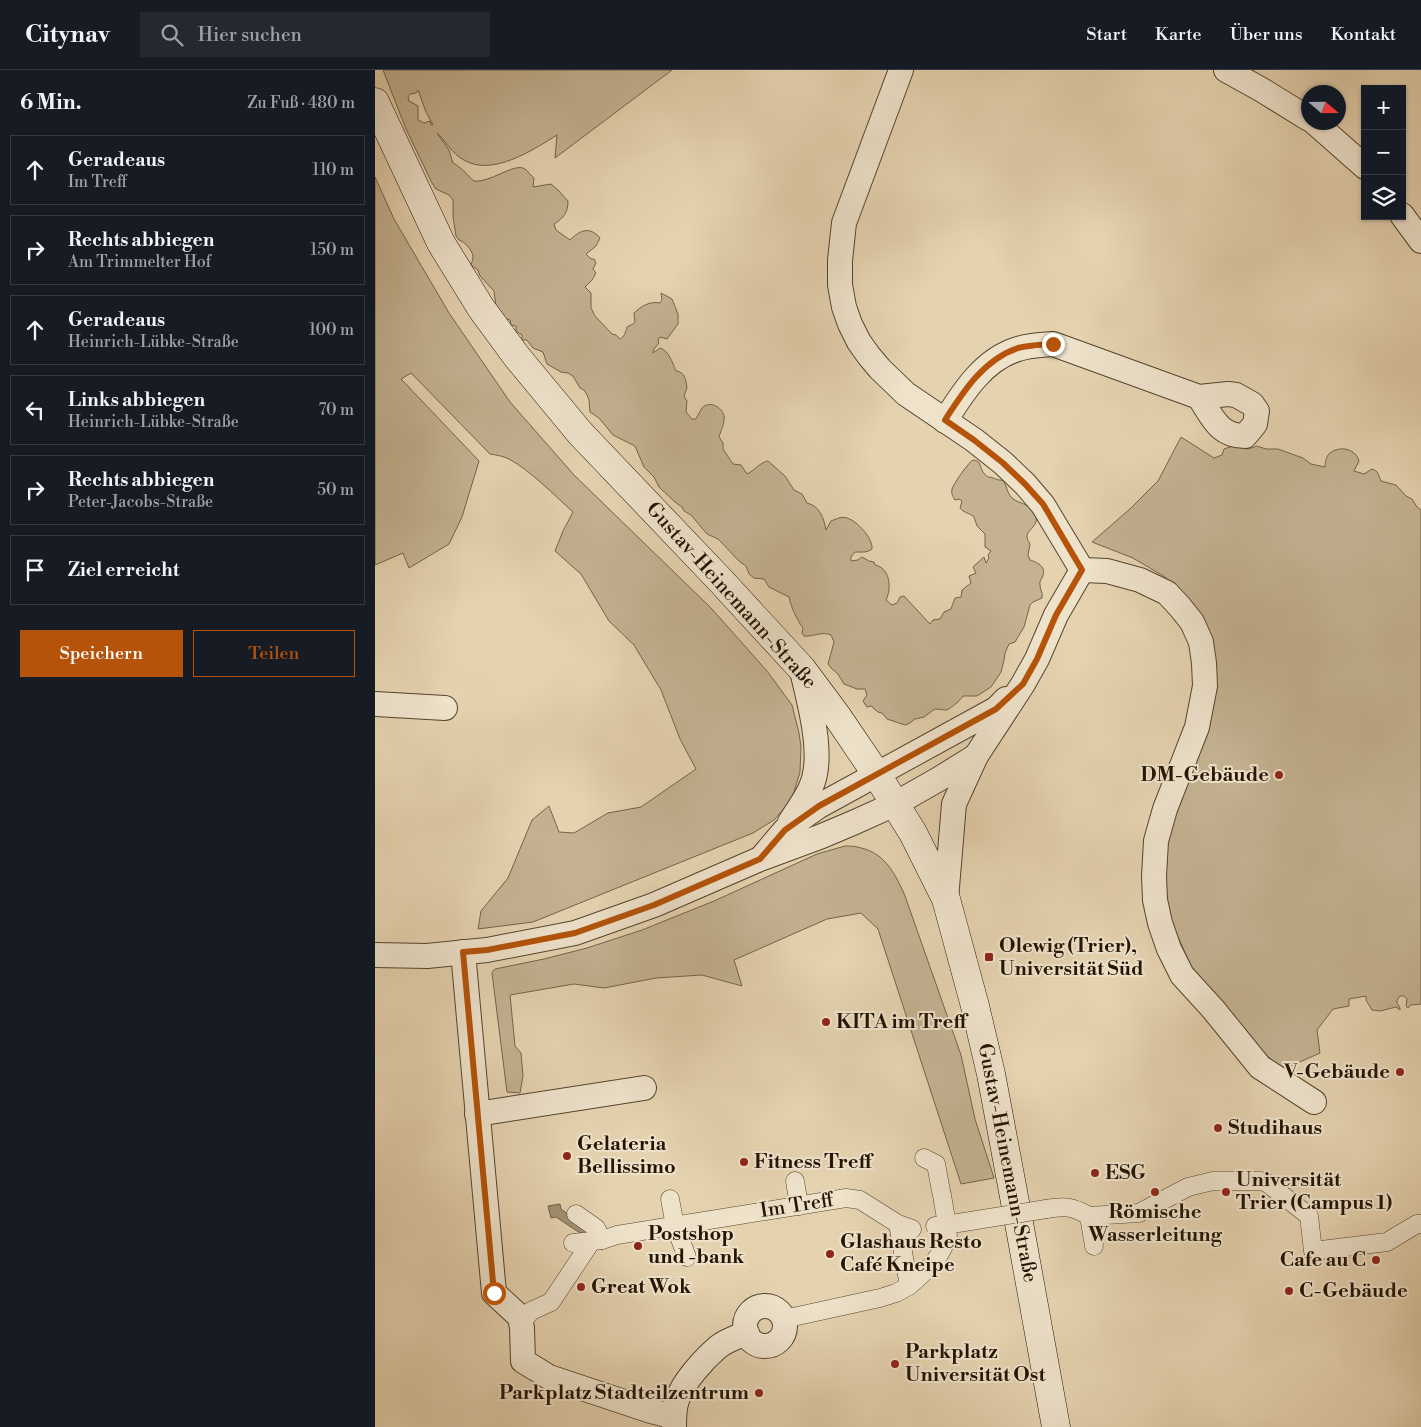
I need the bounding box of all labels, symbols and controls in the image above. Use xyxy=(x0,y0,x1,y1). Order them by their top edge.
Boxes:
search box xyxy=(140,12,490,57)
text: Citynav xyxy=(25,20,110,50)
icon: search xyxy=(158,21,186,49)
text: Hier suchen xyxy=(198,23,302,47)
text: Start xyxy=(1086,23,1127,46)
text: Karte xyxy=(1155,23,1202,46)
text: Über uns xyxy=(1230,23,1303,46)
text: Kontakt xyxy=(1331,23,1396,46)
north arrow xyxy=(1301,85,1346,130)
map controls xyxy=(1361,85,1406,220)
button: + xyxy=(1361,85,1406,130)
text: 6 Min. xyxy=(20,90,81,116)
text: Zu Fuß · 480 m xyxy=(247,93,355,113)
button: − xyxy=(1361,130,1406,175)
text: Geradeaus xyxy=(68,148,165,172)
icon: ahead xyxy=(21,156,49,184)
text: 110 m xyxy=(312,160,354,180)
text: Im Treff xyxy=(68,172,127,192)
button: layers xyxy=(1361,175,1406,220)
text: Rechts abbiegen xyxy=(68,228,214,252)
icon: right xyxy=(21,236,49,264)
text: 150 m xyxy=(310,240,354,260)
text: Am Trimmelter Hof xyxy=(68,252,211,272)
text: Geradeaus xyxy=(68,308,165,332)
icon: ahead xyxy=(21,316,49,344)
text: 100 m xyxy=(309,320,354,340)
text: Heinrich-Lübke-Straße xyxy=(68,332,239,352)
route end xyxy=(1042,333,1065,356)
text: Links abbiegen xyxy=(68,388,205,412)
icon: left xyxy=(21,396,49,424)
text: 70 m xyxy=(318,400,354,420)
text: Heinrich-Lübke-Straße xyxy=(68,412,239,432)
text: Rechts abbiegen xyxy=(68,468,214,492)
icon: right xyxy=(21,476,49,504)
text: 50 m xyxy=(317,480,354,500)
text: Peter-Jacobs-Straße xyxy=(68,492,213,512)
street label: Gustav-Heinemann-Straße xyxy=(640,497,822,695)
icon: arrive xyxy=(21,556,49,584)
text: Ziel erreicht xyxy=(68,558,179,582)
button: Speichern xyxy=(20,630,183,677)
button: Teilen xyxy=(193,630,355,677)
place label: DM-Gebäude xyxy=(1141,763,1269,788)
marker: DM-Gebäude xyxy=(1273,769,1285,781)
place label: Olewig (Trier), Universität Süd xyxy=(999,934,1144,982)
marker: Olewig (Trier), Universität Süd xyxy=(983,951,995,963)
place label: KITA im Treff xyxy=(836,1010,969,1035)
marker: KITA im Treff xyxy=(820,1016,832,1028)
street label: Gustav-Heinemann-Straße xyxy=(972,1041,1042,1285)
place label: V-Gebäude xyxy=(1283,1060,1390,1085)
marker: V-Gebäude xyxy=(1394,1066,1406,1078)
place label: Studihaus xyxy=(1228,1116,1322,1141)
marker: Studihaus xyxy=(1212,1122,1224,1134)
place label: Gelateria Bellissimo xyxy=(577,1132,676,1180)
marker: Gelateria Bellissimo xyxy=(561,1150,573,1162)
place label: Fitness Treff xyxy=(754,1150,875,1175)
marker: Fitness Treff xyxy=(738,1156,750,1168)
place label: ESG xyxy=(1105,1161,1146,1186)
marker: ESG xyxy=(1089,1167,1101,1179)
place label: Universität Trier (Campus 1) xyxy=(1236,1168,1392,1216)
marker: Römische Wasserleitung xyxy=(1149,1186,1161,1198)
marker: Universität Trier (Campus 1) xyxy=(1220,1186,1232,1198)
street label: Im Treff xyxy=(759,1188,837,1224)
place label: Römische Wasserleitung xyxy=(1087,1200,1223,1248)
place label: Postshop und -bank xyxy=(648,1222,745,1270)
place label: Glashaus Resto Café Kneipe xyxy=(840,1230,982,1278)
marker: Postshop und -bank xyxy=(632,1240,644,1252)
marker: Glashaus Resto Café Kneipe xyxy=(824,1248,836,1260)
place label: Cafe au C xyxy=(1280,1248,1366,1273)
marker: Cafe au C xyxy=(1370,1254,1382,1266)
place label: Great Wok xyxy=(591,1275,692,1300)
place label: C-Gebäude xyxy=(1299,1279,1408,1304)
marker: Great Wok xyxy=(575,1281,587,1293)
route start xyxy=(483,1282,506,1305)
marker: C-Gebäude xyxy=(1283,1285,1295,1297)
place label: Parkplatz Universität Ost xyxy=(905,1340,1047,1388)
marker: Parkplatz Universität Ost xyxy=(889,1358,901,1370)
place label: Parkplatz Stadteilzentrum xyxy=(499,1381,749,1406)
marker: Parkplatz Stadteilzentrum xyxy=(753,1387,765,1399)

